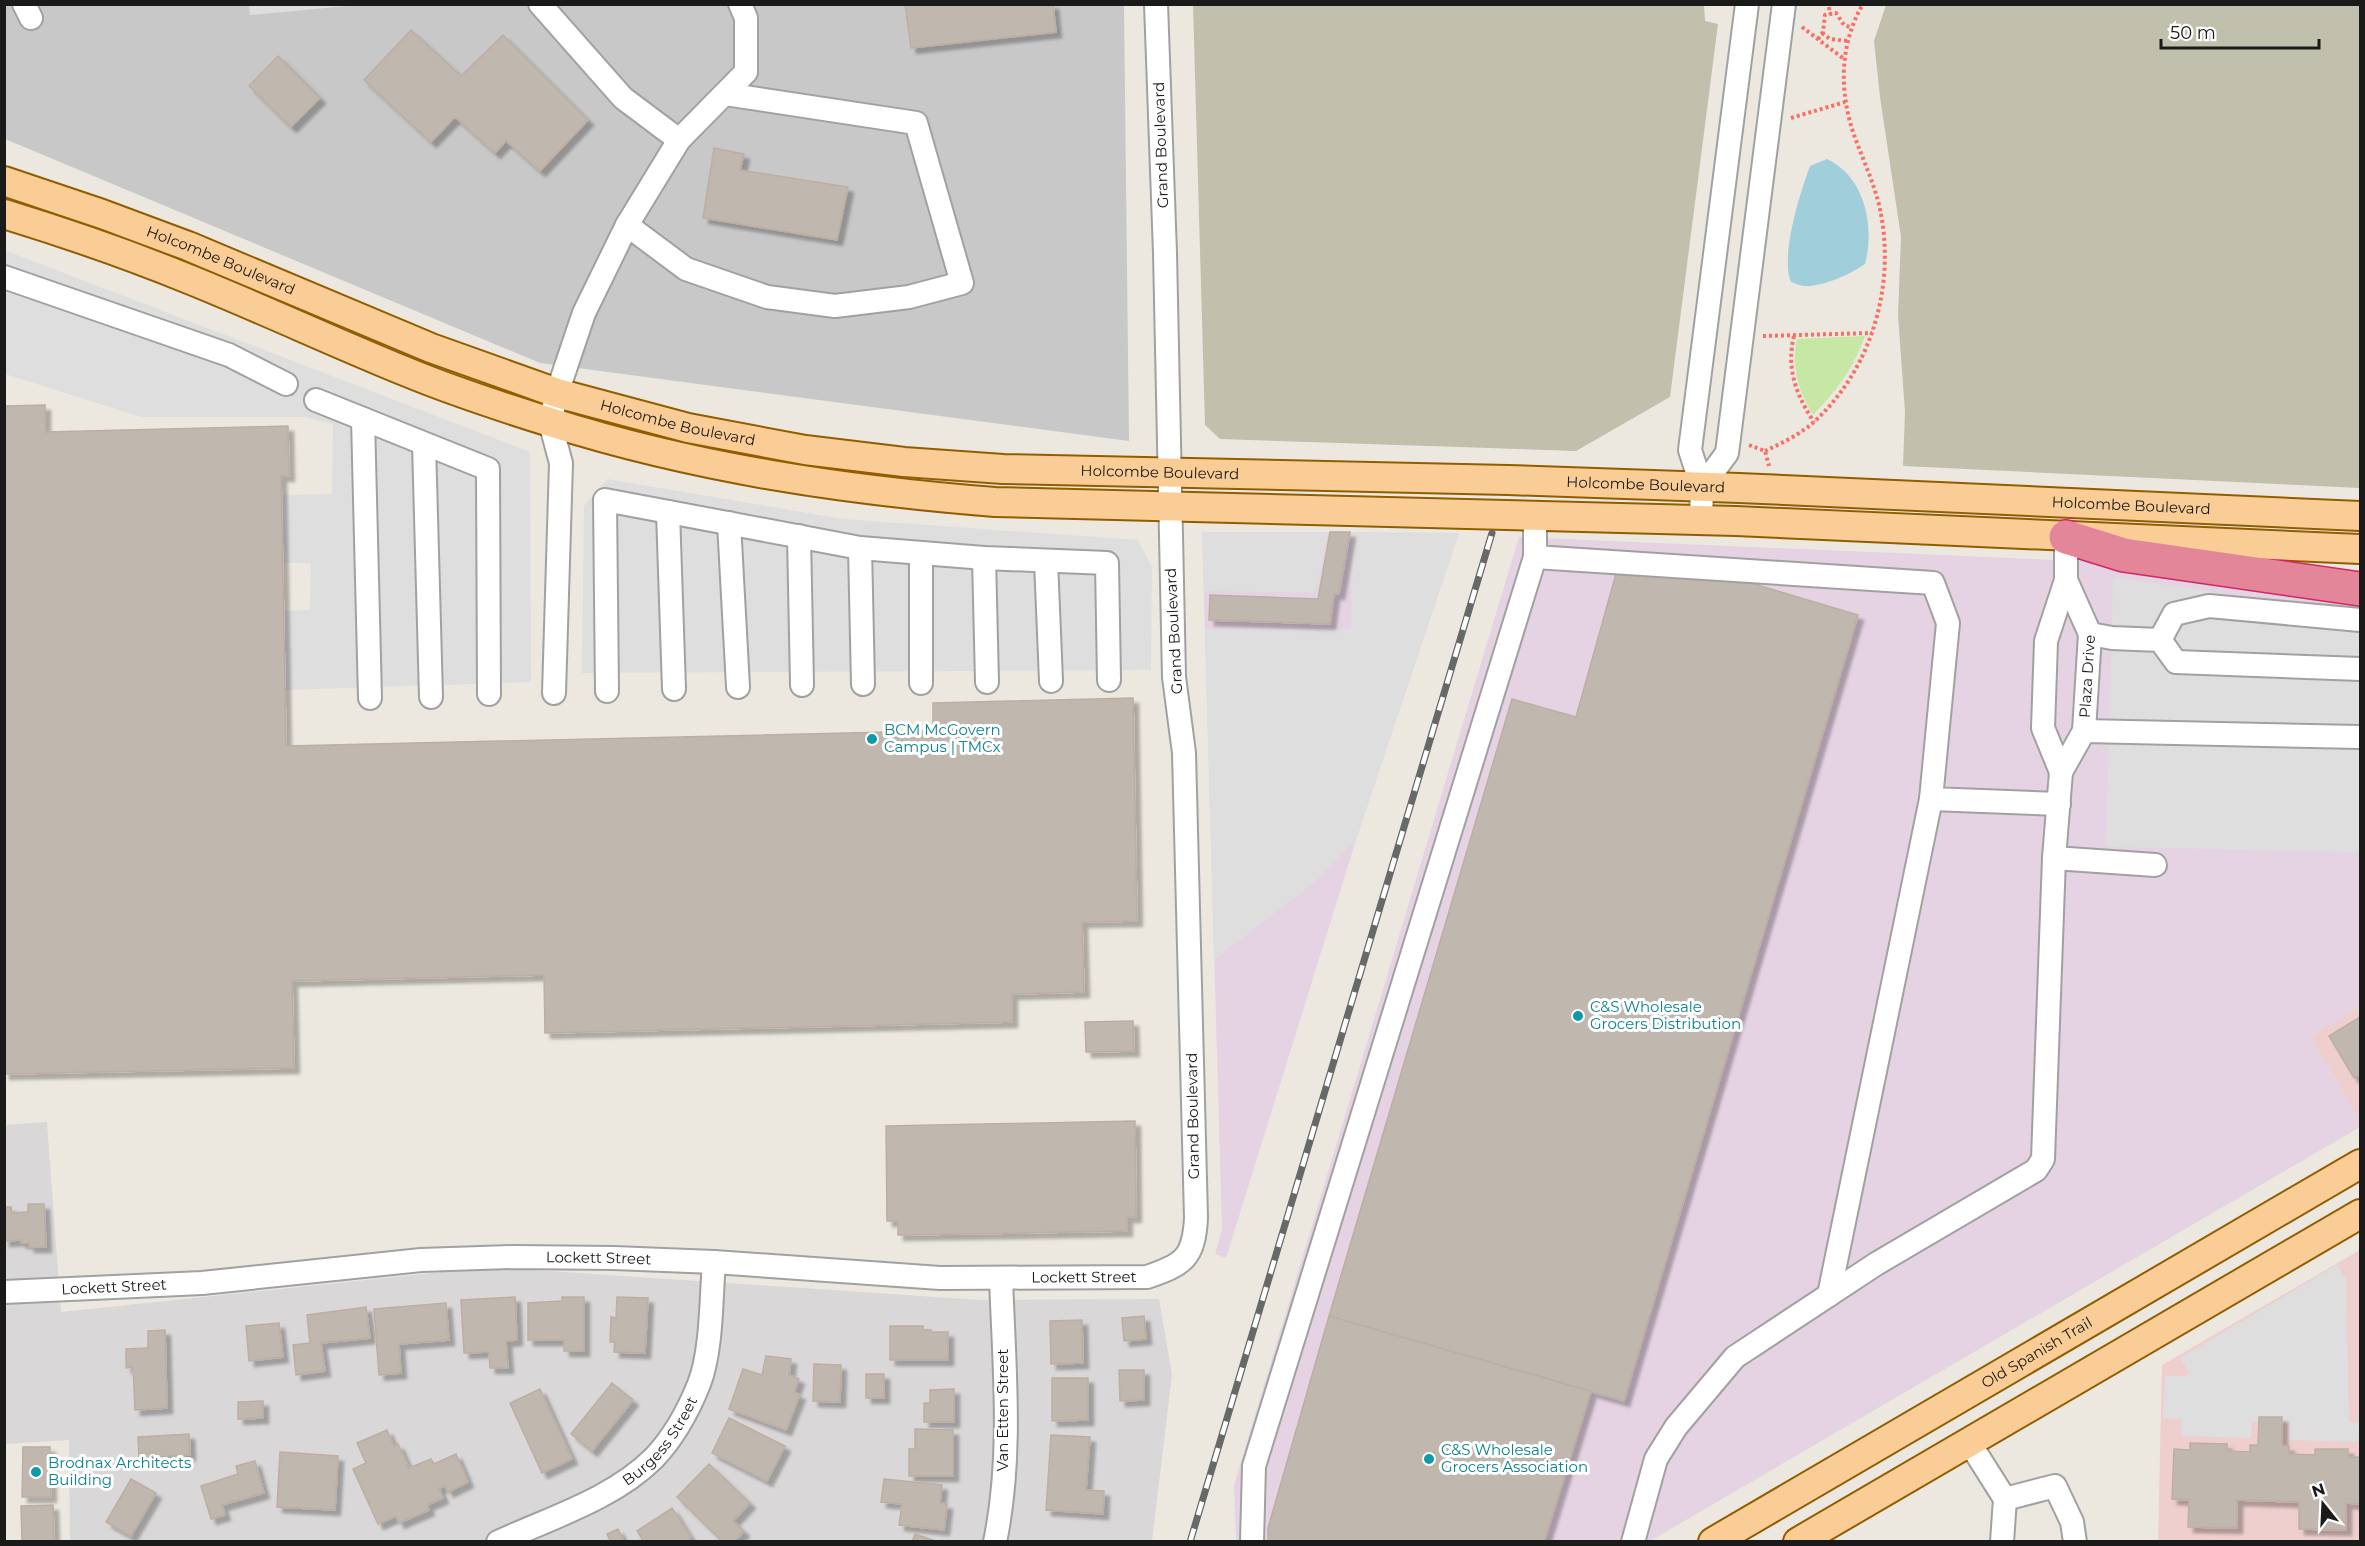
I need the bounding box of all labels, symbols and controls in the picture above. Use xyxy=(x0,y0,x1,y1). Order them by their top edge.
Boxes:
scale bar xyxy=(2161,12,2318,50)
text: 50 m xyxy=(2170,22,2216,44)
street label: Grand Boulevard xyxy=(1149,81,1172,209)
street label: Holcombe Boulevard xyxy=(144,221,298,299)
street label: Holcombe Boulevard xyxy=(598,395,757,449)
street label: Holcombe Boulevard xyxy=(1080,461,1240,483)
street label: Holcombe Boulevard xyxy=(1566,472,1725,497)
street label: Holcombe Boulevard xyxy=(2051,492,2211,518)
street label: Grand Boulevard xyxy=(1161,567,1186,695)
street label: Plaza Drive xyxy=(2075,634,2099,719)
place label: BCM McGovern Campus | TMCx xyxy=(884,720,1001,756)
marker: BCM McGovern Campus | TMCx xyxy=(865,732,879,746)
place label: C&S Wholesale Grocers Distribution xyxy=(1590,997,1741,1033)
marker: C&S Wholesale Grocers Distribution xyxy=(1571,1009,1585,1023)
street label: Grand Boulevard xyxy=(1182,1053,1203,1179)
street label: Lockett Street xyxy=(546,1247,652,1268)
street label: Lockett Street xyxy=(1031,1267,1137,1287)
street label: Lockett Street xyxy=(61,1275,167,1298)
street label: Old Spanish Trail xyxy=(1978,1313,2095,1392)
street label: Van Etten Street xyxy=(993,1349,1012,1471)
street label: Burgess Street xyxy=(618,1393,701,1490)
place label: C&S Wholesale Grocers Association xyxy=(1441,1440,1588,1476)
marker: C&S Wholesale Grocers Association xyxy=(1422,1452,1436,1466)
place label: Brodnax Architects Building xyxy=(48,1453,191,1489)
marker: Brodnax Architects Building xyxy=(29,1465,43,1479)
north arrow xyxy=(2293,1474,2353,1534)
text: N xyxy=(2309,1479,2328,1501)

